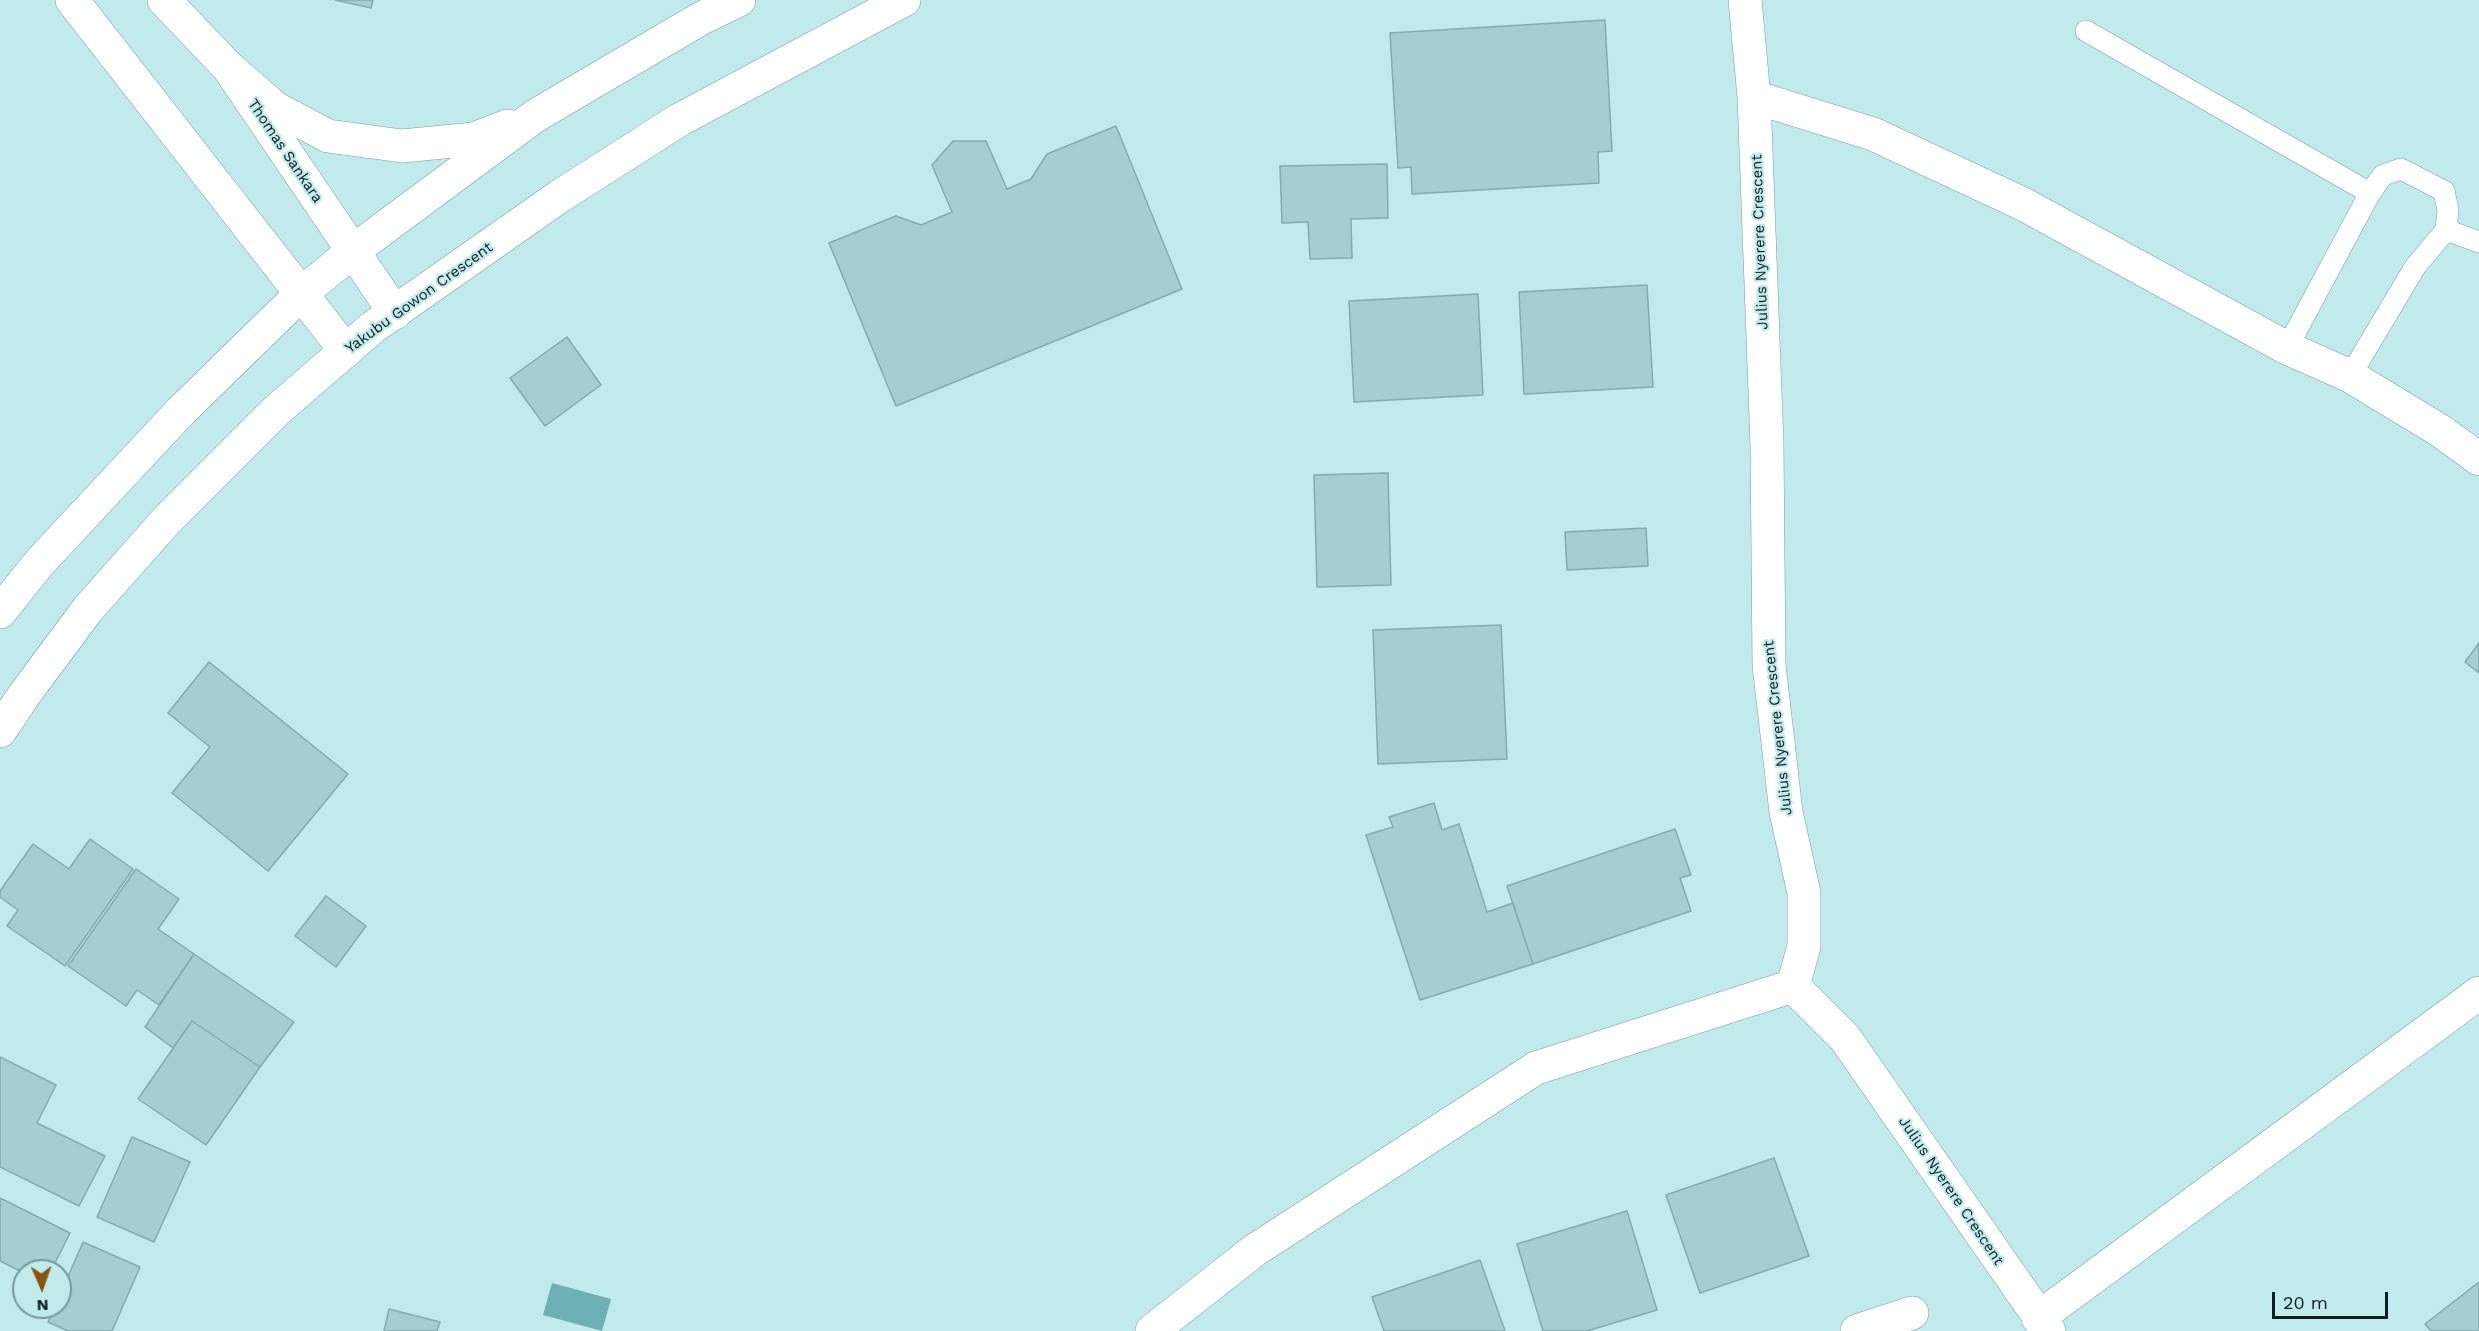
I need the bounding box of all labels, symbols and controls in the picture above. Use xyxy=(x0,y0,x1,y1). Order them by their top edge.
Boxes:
street label: Thomas Sankara xyxy=(244,96,326,206)
street label: Julius Nyerere Crescent xyxy=(1748,154,1772,330)
street label: Yakubu Gowon Crescent xyxy=(342,238,496,358)
street label: Julius Nyerere Crescent xyxy=(1760,640,1796,816)
street label: Julius Nyerere Crescent xyxy=(1895,1113,2007,1269)
north arrow xyxy=(12,1259,72,1319)
scale bar xyxy=(2275,1280,2390,1318)
text: 20 m xyxy=(2283,1292,2328,1313)
text: N xyxy=(36,1296,49,1315)

